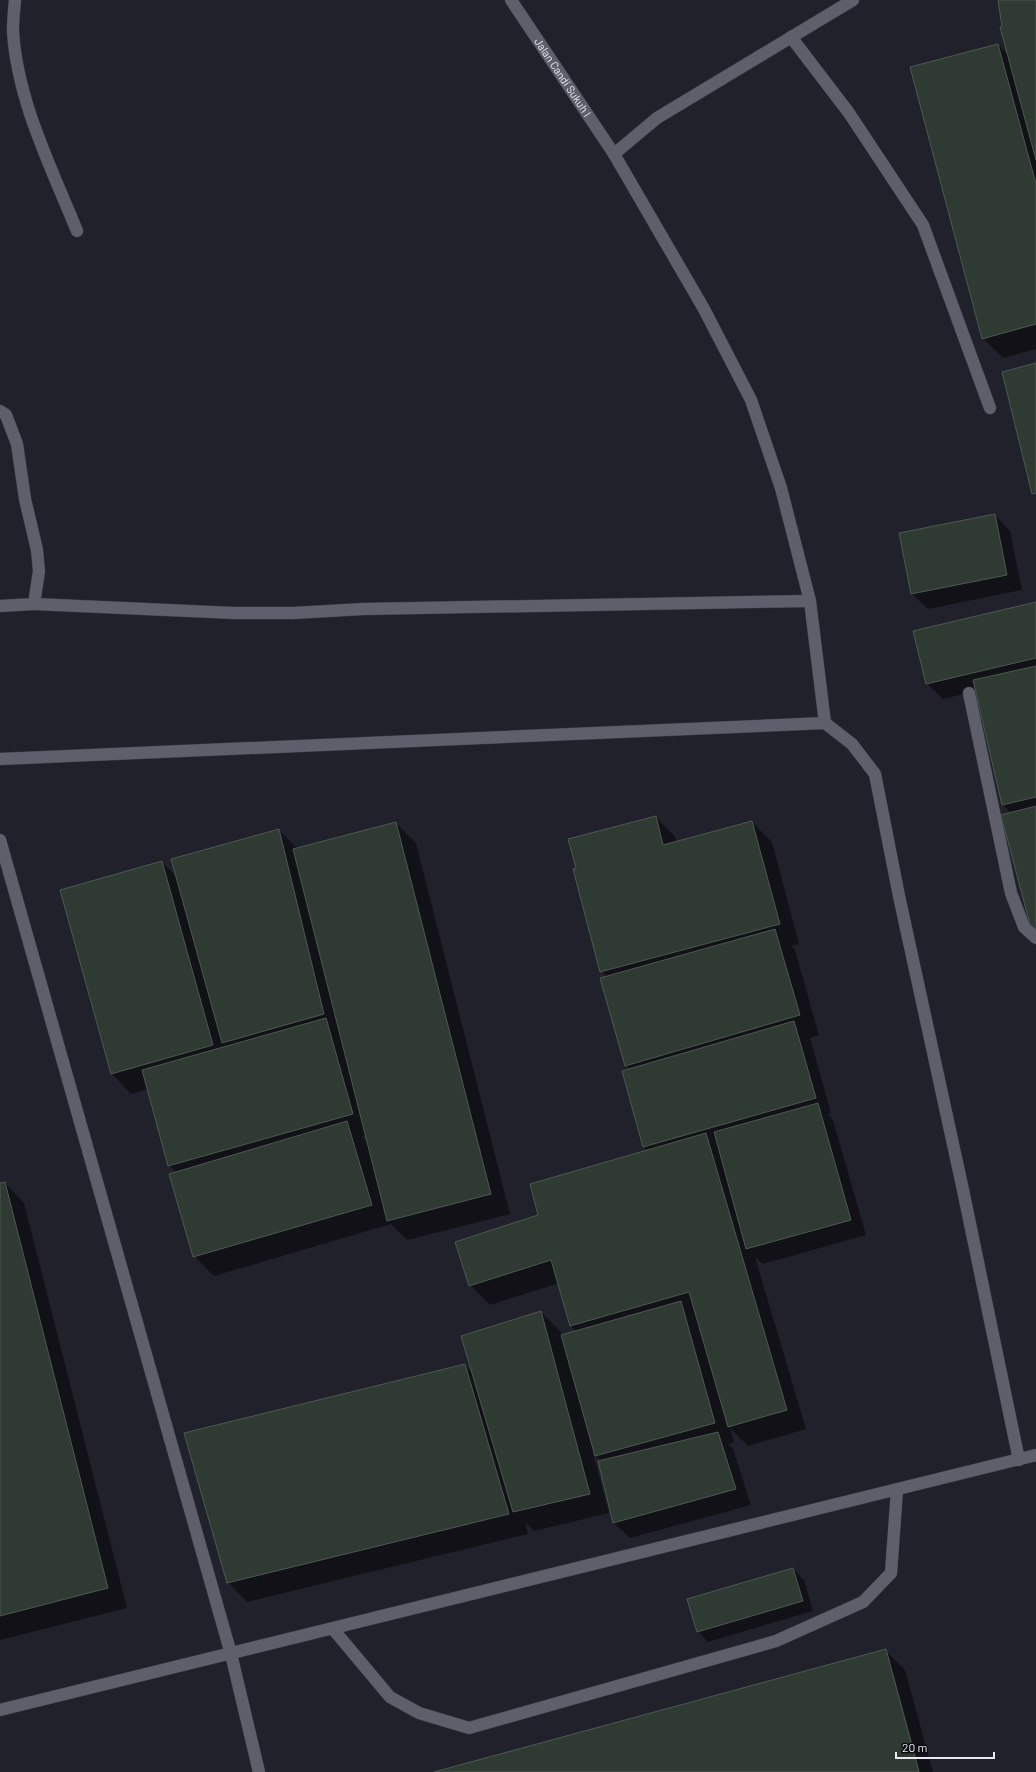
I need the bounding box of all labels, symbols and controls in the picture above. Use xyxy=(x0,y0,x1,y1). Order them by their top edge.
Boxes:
street label: Jalan Candi Sukuh I xyxy=(532,35,594,119)
scale bar xyxy=(896,1734,994,1760)
text: 20 m xyxy=(902,1740,928,1754)

